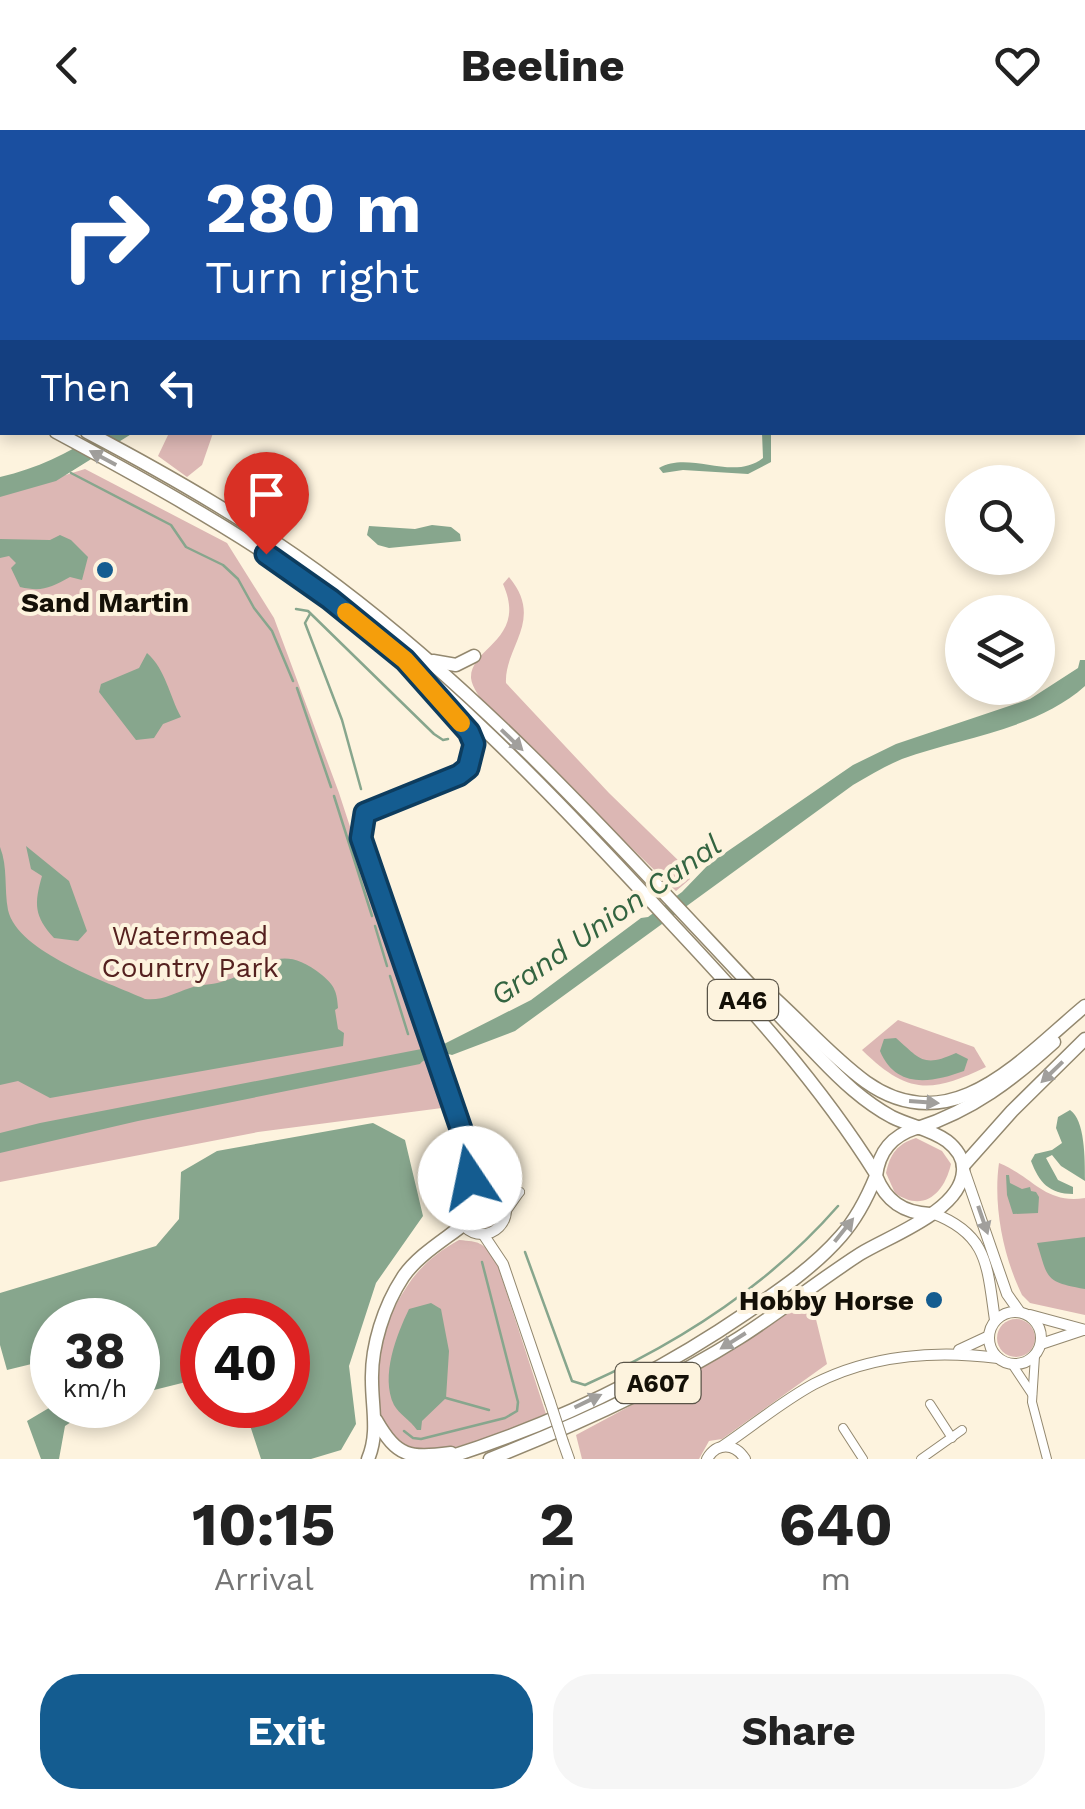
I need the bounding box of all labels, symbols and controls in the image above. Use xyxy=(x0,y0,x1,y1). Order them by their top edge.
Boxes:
icon: back xyxy=(40,38,95,93)
icon: heart xyxy=(990,38,1045,93)
text: Beeline xyxy=(460,39,625,92)
text: 280 m xyxy=(205,167,422,249)
icon: right xyxy=(40,170,170,300)
text: Turn right xyxy=(205,251,419,304)
icon: left xyxy=(151,360,206,415)
text: Then xyxy=(40,366,131,410)
one-way arrow xyxy=(89,449,118,466)
pin xyxy=(224,452,309,555)
map controls xyxy=(945,465,1055,705)
button: search xyxy=(945,465,1055,575)
icon: arrive xyxy=(239,467,294,522)
marker: Sand Martin xyxy=(94,559,116,581)
place label: Sand Martin xyxy=(21,586,189,619)
button: layers xyxy=(945,595,1055,705)
one-way arrow xyxy=(500,728,524,751)
water label: Grand Union Canal xyxy=(484,827,728,1012)
park label: Watermead Country Park xyxy=(101,919,279,984)
road number: A46 xyxy=(708,980,778,1020)
one-way arrow xyxy=(1040,1059,1064,1083)
one-way arrow xyxy=(909,1094,940,1110)
position arrow xyxy=(418,1126,522,1230)
one-way arrow xyxy=(976,1205,991,1235)
one-way arrow xyxy=(833,1218,854,1243)
place label: Hobby Horse xyxy=(739,1284,914,1317)
marker: Hobby Horse xyxy=(923,1289,945,1311)
speed limit sign: 40 xyxy=(180,1298,310,1428)
text: 38 xyxy=(65,1321,126,1380)
one-way arrow xyxy=(720,1331,747,1349)
road number: A607 xyxy=(616,1363,700,1403)
text: km/h xyxy=(63,1374,127,1403)
one-way arrow xyxy=(574,1393,603,1410)
text: 10:15 xyxy=(192,1489,336,1560)
text: 2 xyxy=(539,1489,575,1560)
text: 640 xyxy=(779,1489,893,1560)
text: Arrival xyxy=(214,1560,314,1598)
text: min xyxy=(528,1560,586,1598)
text: m xyxy=(820,1560,851,1598)
button: Exit xyxy=(40,1674,533,1789)
button: Share xyxy=(553,1674,1045,1789)

